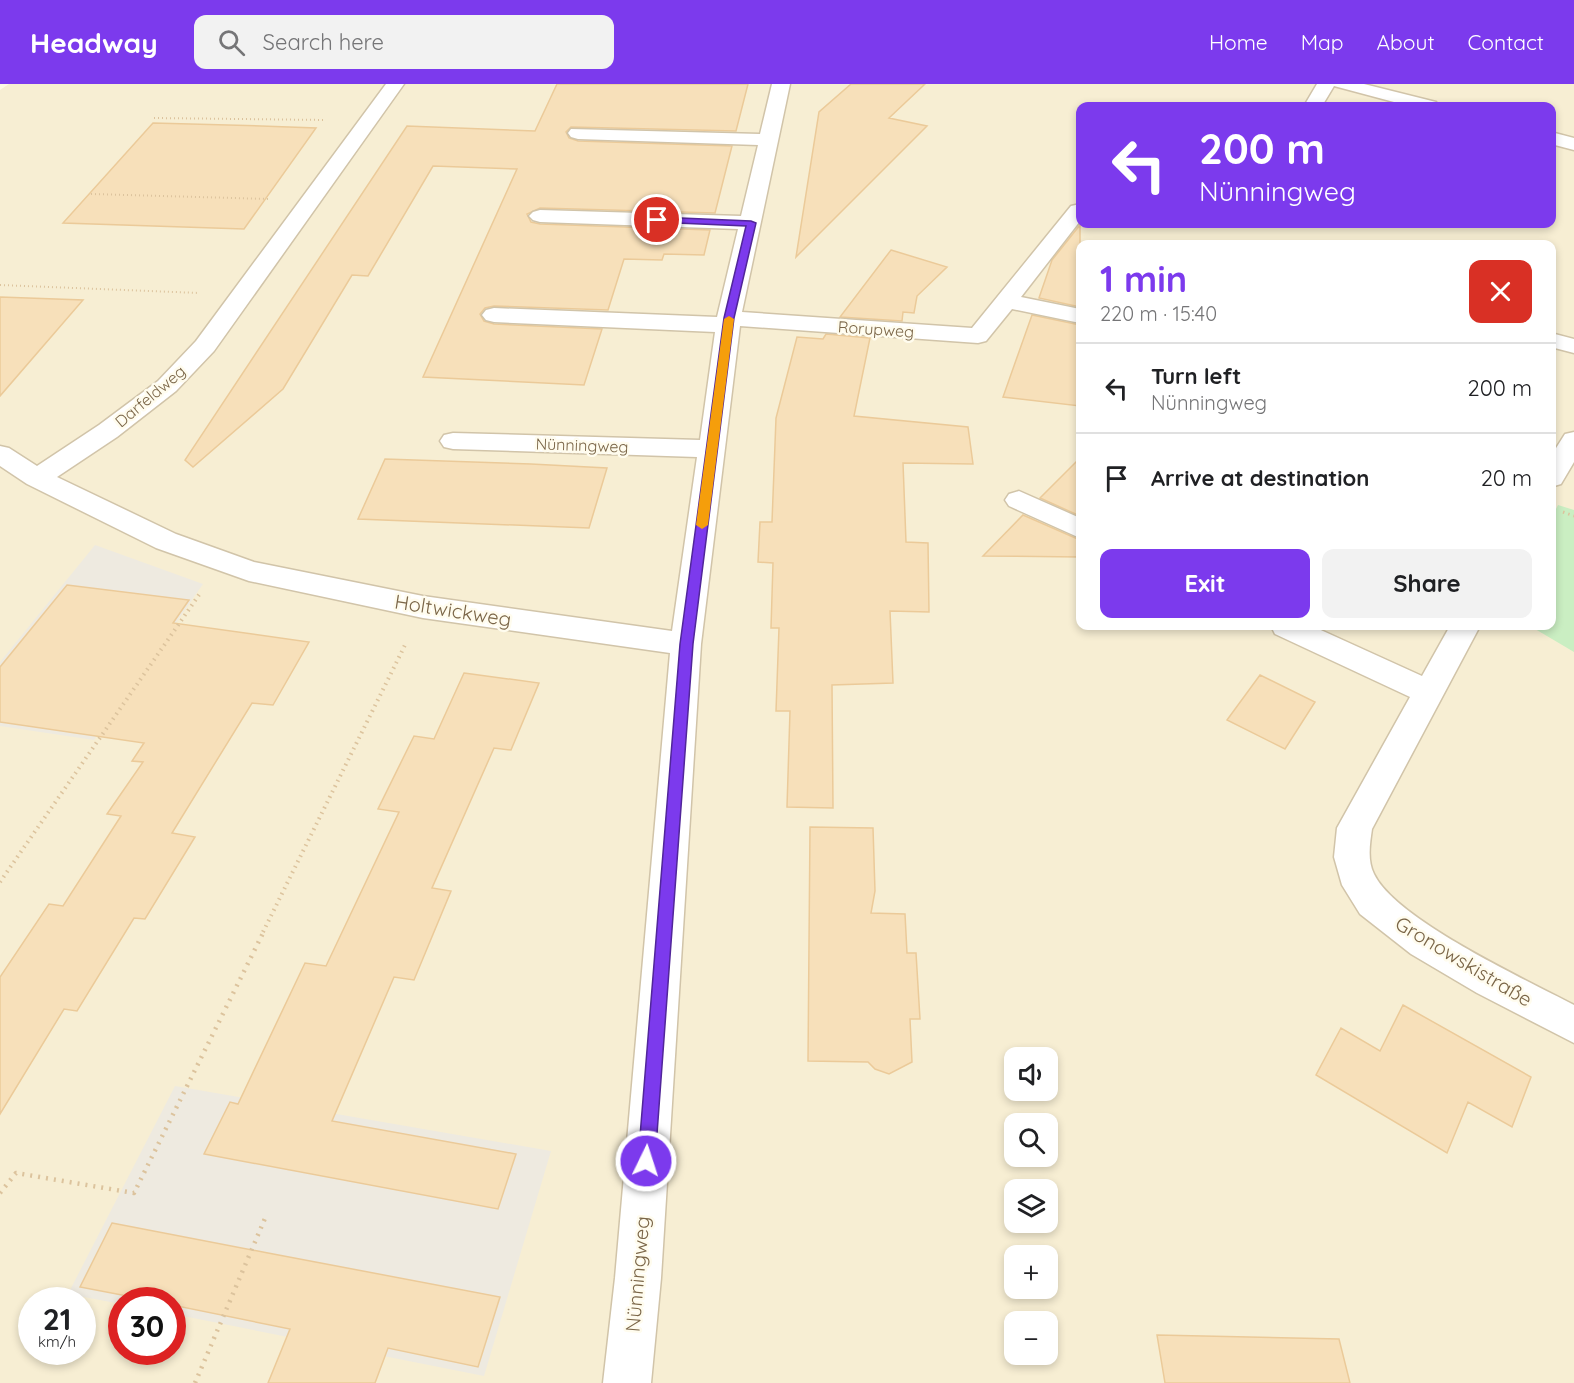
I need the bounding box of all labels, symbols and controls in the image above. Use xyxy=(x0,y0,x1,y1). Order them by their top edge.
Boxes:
search box xyxy=(194,15,614,69)
text: Headway xyxy=(30,25,158,60)
icon: search xyxy=(215,26,248,59)
text: Search here xyxy=(263,28,384,56)
text: Home xyxy=(1209,29,1268,55)
text: Map xyxy=(1301,29,1344,55)
text: About xyxy=(1377,29,1435,55)
text: Contact xyxy=(1468,29,1544,55)
text: 200 m xyxy=(1199,122,1325,175)
icon: left xyxy=(1100,126,1178,204)
text: Nünningweg xyxy=(1199,174,1356,208)
pin xyxy=(631,194,682,245)
icon: arrive xyxy=(640,203,673,236)
text: 1 min xyxy=(1100,256,1187,301)
button: close xyxy=(1469,260,1532,323)
text: 220 m · 15:40 xyxy=(1100,301,1217,326)
street label: Rorupweg xyxy=(837,316,915,342)
street label: Darfeldweg xyxy=(111,361,189,431)
text: Turn left xyxy=(1151,362,1241,390)
icon: left xyxy=(1100,372,1133,405)
text: 200 m xyxy=(1468,374,1532,402)
text: Nünningweg xyxy=(1151,390,1267,415)
street label: Nünningweg xyxy=(535,433,629,457)
icon: arrive xyxy=(1100,462,1133,495)
text: Arrive at destination xyxy=(1151,464,1369,492)
text: 20 m xyxy=(1481,464,1532,492)
button: Exit xyxy=(1100,549,1310,618)
button: Share xyxy=(1322,549,1532,618)
street label: Holtwickweg xyxy=(393,588,513,632)
street label: Gronowskistraße xyxy=(1391,910,1537,1012)
map controls xyxy=(1004,1047,1058,1365)
button: sound xyxy=(1004,1047,1058,1101)
button: search xyxy=(1004,1113,1058,1167)
position arrow xyxy=(614,1129,678,1193)
button: layers xyxy=(1004,1179,1058,1233)
street label: Nünningweg xyxy=(619,1215,655,1333)
button: + xyxy=(1004,1245,1058,1299)
speed limit sign: 30 xyxy=(108,1287,186,1365)
text: 21 xyxy=(43,1300,71,1338)
button: − xyxy=(1004,1311,1058,1365)
text: km/h xyxy=(38,1332,76,1351)

